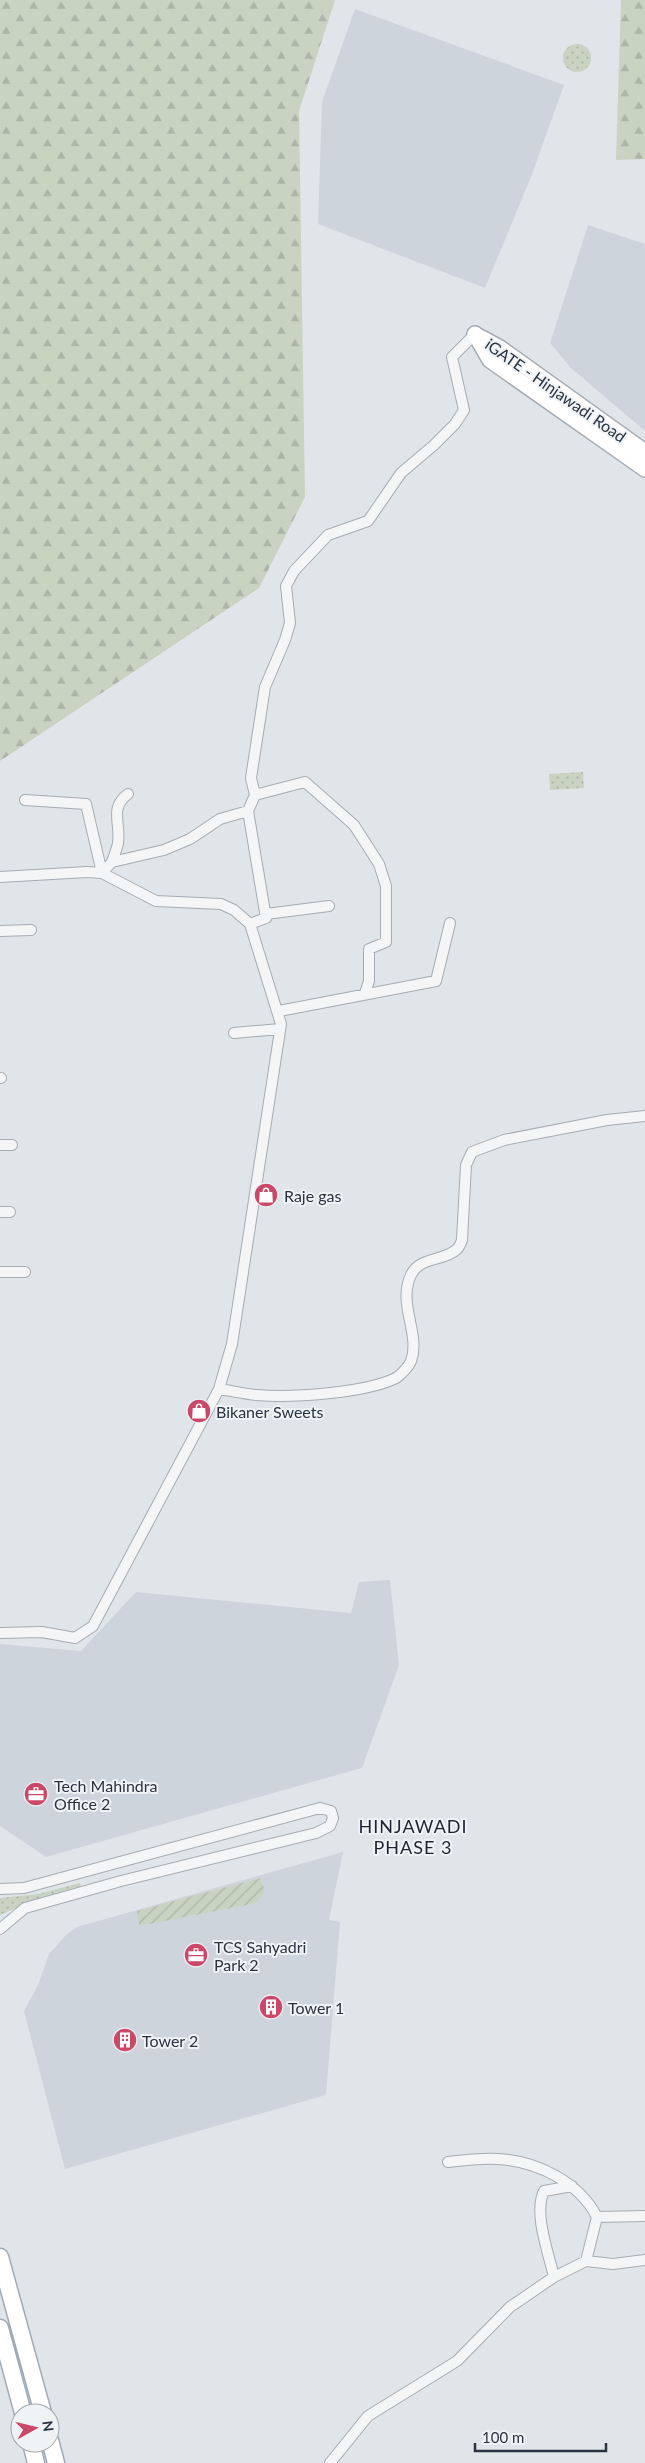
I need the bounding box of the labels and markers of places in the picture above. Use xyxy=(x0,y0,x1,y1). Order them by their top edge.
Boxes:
shop icon: Raje gas xyxy=(253,1182,279,1208)
place label: Raje gas xyxy=(284,1186,342,1205)
shop icon: Bikaner Sweets xyxy=(186,1398,212,1424)
place label: Bikaner Sweets xyxy=(216,1402,323,1421)
place label: Tech Mahindra Office 2 xyxy=(54,1776,157,1813)
office icon: Tech Mahindra Office 2 xyxy=(23,1781,49,1807)
place label: TCS Sahyadri Park 2 xyxy=(214,1937,306,1974)
office icon: TCS Sahyadri Park 2 xyxy=(183,1942,209,1968)
building icon: Tower 1 xyxy=(258,1994,284,2020)
place label: Tower 1 xyxy=(288,1998,344,2017)
building icon: Tower 2 xyxy=(112,2027,138,2053)
place label: Tower 2 xyxy=(142,2031,198,2050)

